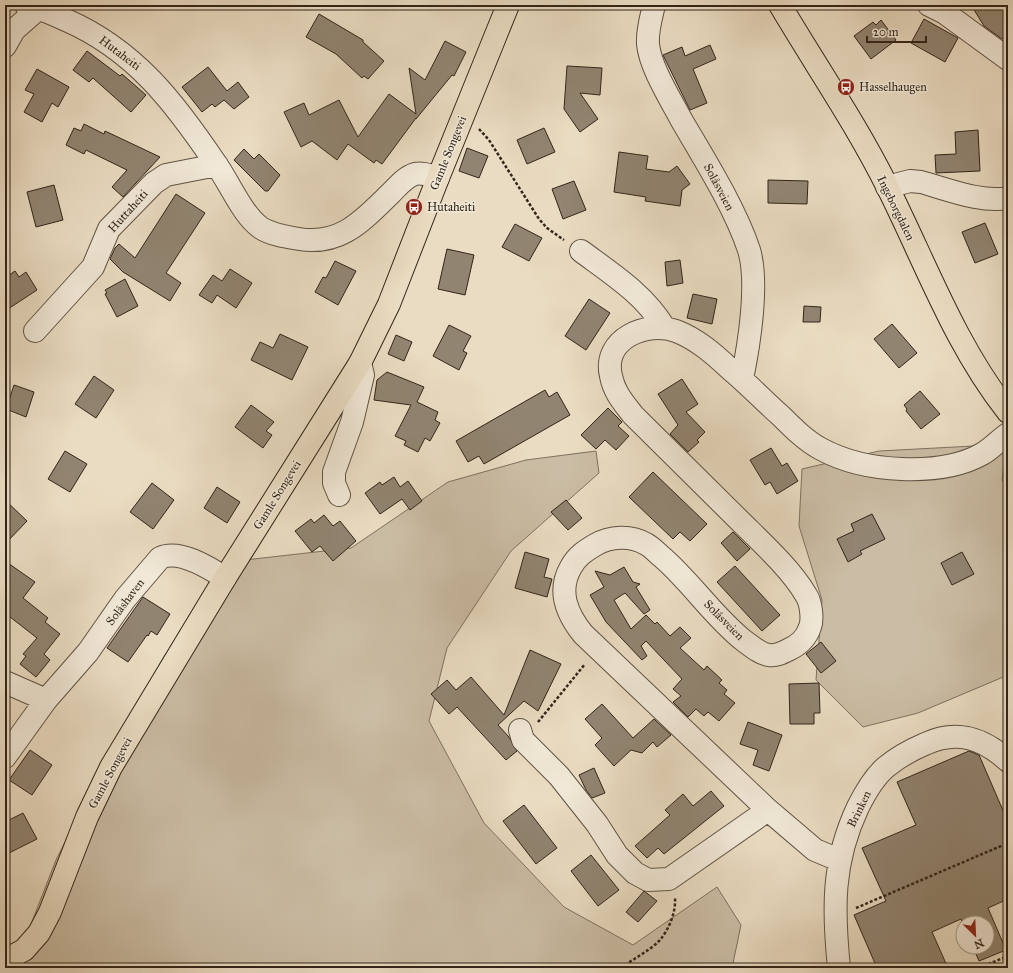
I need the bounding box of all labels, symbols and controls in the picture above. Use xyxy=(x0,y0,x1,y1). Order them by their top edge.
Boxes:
scale bar xyxy=(867,18,926,44)
text: 20 m xyxy=(873,25,899,39)
street label: Hutaheiti xyxy=(96,33,144,74)
bus stop icon: Hasselhaugen xyxy=(836,77,856,97)
place label: Hasselhaugen xyxy=(859,80,927,95)
street label: Gamle Songevei xyxy=(427,113,470,192)
street label: Solåsveien xyxy=(701,161,737,213)
street label: Ingeborgdalen xyxy=(873,173,918,243)
street label: Huttaheiti xyxy=(105,186,151,235)
bus stop icon: Hutaheiti xyxy=(404,197,424,217)
place label: Hutaheiti xyxy=(427,200,476,214)
street label: Gamle Songevei xyxy=(250,457,305,533)
street label: Solåshaven xyxy=(103,576,147,628)
street label: Solåsveien xyxy=(701,597,747,643)
street label: Gamle Songevei xyxy=(85,734,136,812)
street label: Brinken xyxy=(844,788,874,830)
north arrow xyxy=(955,915,995,955)
text: N xyxy=(971,936,986,952)

